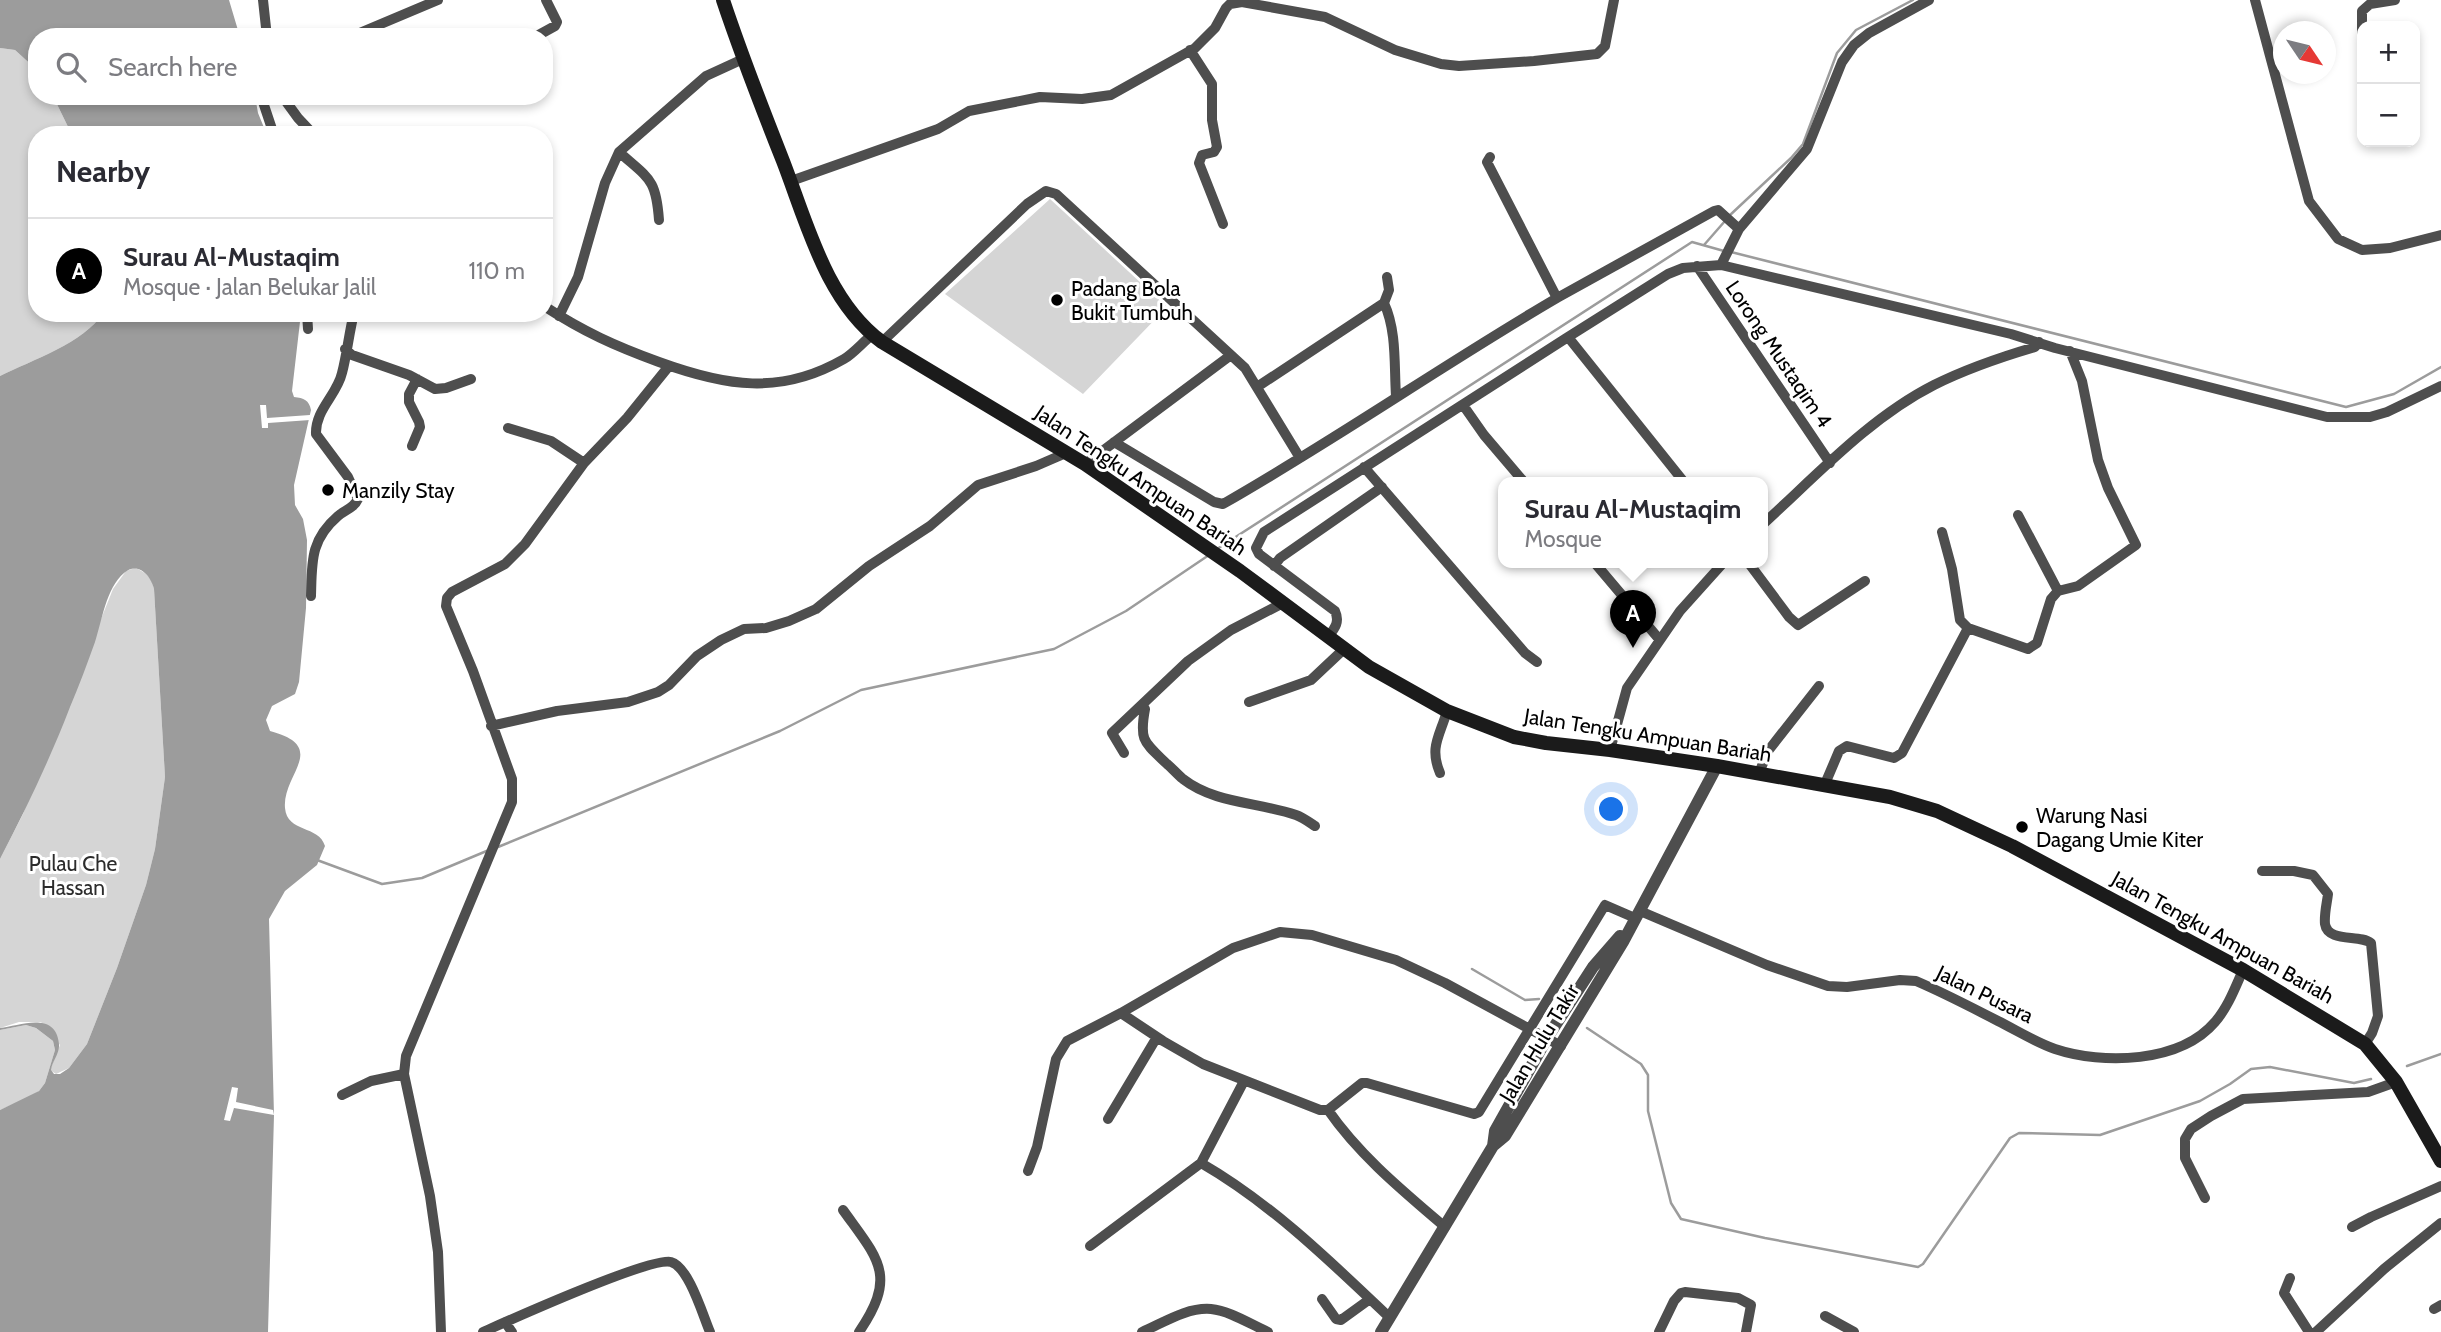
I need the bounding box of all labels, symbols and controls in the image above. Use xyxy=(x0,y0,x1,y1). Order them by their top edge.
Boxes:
north arrow xyxy=(2273,21,2336,84)
map controls xyxy=(2357,21,2420,147)
button: + xyxy=(2357,21,2420,84)
search box xyxy=(28,28,553,105)
icon: search xyxy=(52,48,90,86)
text: Search here xyxy=(108,51,237,83)
button: − xyxy=(2357,84,2420,147)
text: Nearby xyxy=(56,153,150,190)
text: Surau Al-Mustaqim xyxy=(123,241,340,273)
text: A xyxy=(72,257,86,285)
text: 110 m xyxy=(469,257,525,285)
text: Mosque · Jalan Belukar Jalil xyxy=(123,273,376,301)
place label: Padang Bola Bukit Tumbuh xyxy=(1071,276,1193,325)
street label: Lorong Mustaqim 4 xyxy=(1721,276,1837,432)
marker: Padang Bola Bukit Tumbuh xyxy=(1049,292,1065,308)
street label: Jalan Tengku Ampuan Bariah xyxy=(1030,399,1252,560)
popup xyxy=(1498,477,1768,568)
place label: Manzily Stay xyxy=(342,478,455,503)
marker: Manzily Stay xyxy=(320,482,336,498)
text: Surau Al-Mustaqim xyxy=(1525,493,1741,525)
text: Mosque xyxy=(1525,525,1602,553)
pin: A xyxy=(1610,590,1656,648)
street label: Jalan Tengku Ampuan Bariah xyxy=(1522,703,1773,767)
your location xyxy=(1594,792,1628,826)
place label: Warung Nasi Dagang Umie Kiter xyxy=(2036,803,2203,852)
marker: Warung Nasi Dagang Umie Kiter xyxy=(2014,819,2030,835)
park label: Pulau Che Hassan xyxy=(29,851,118,900)
street label: Jalan Tengku Ampuan Bariah xyxy=(2107,865,2338,1009)
street label: Jalan Pusara xyxy=(1931,959,2038,1028)
street label: Jalan Hulu Takir xyxy=(1493,979,1584,1108)

